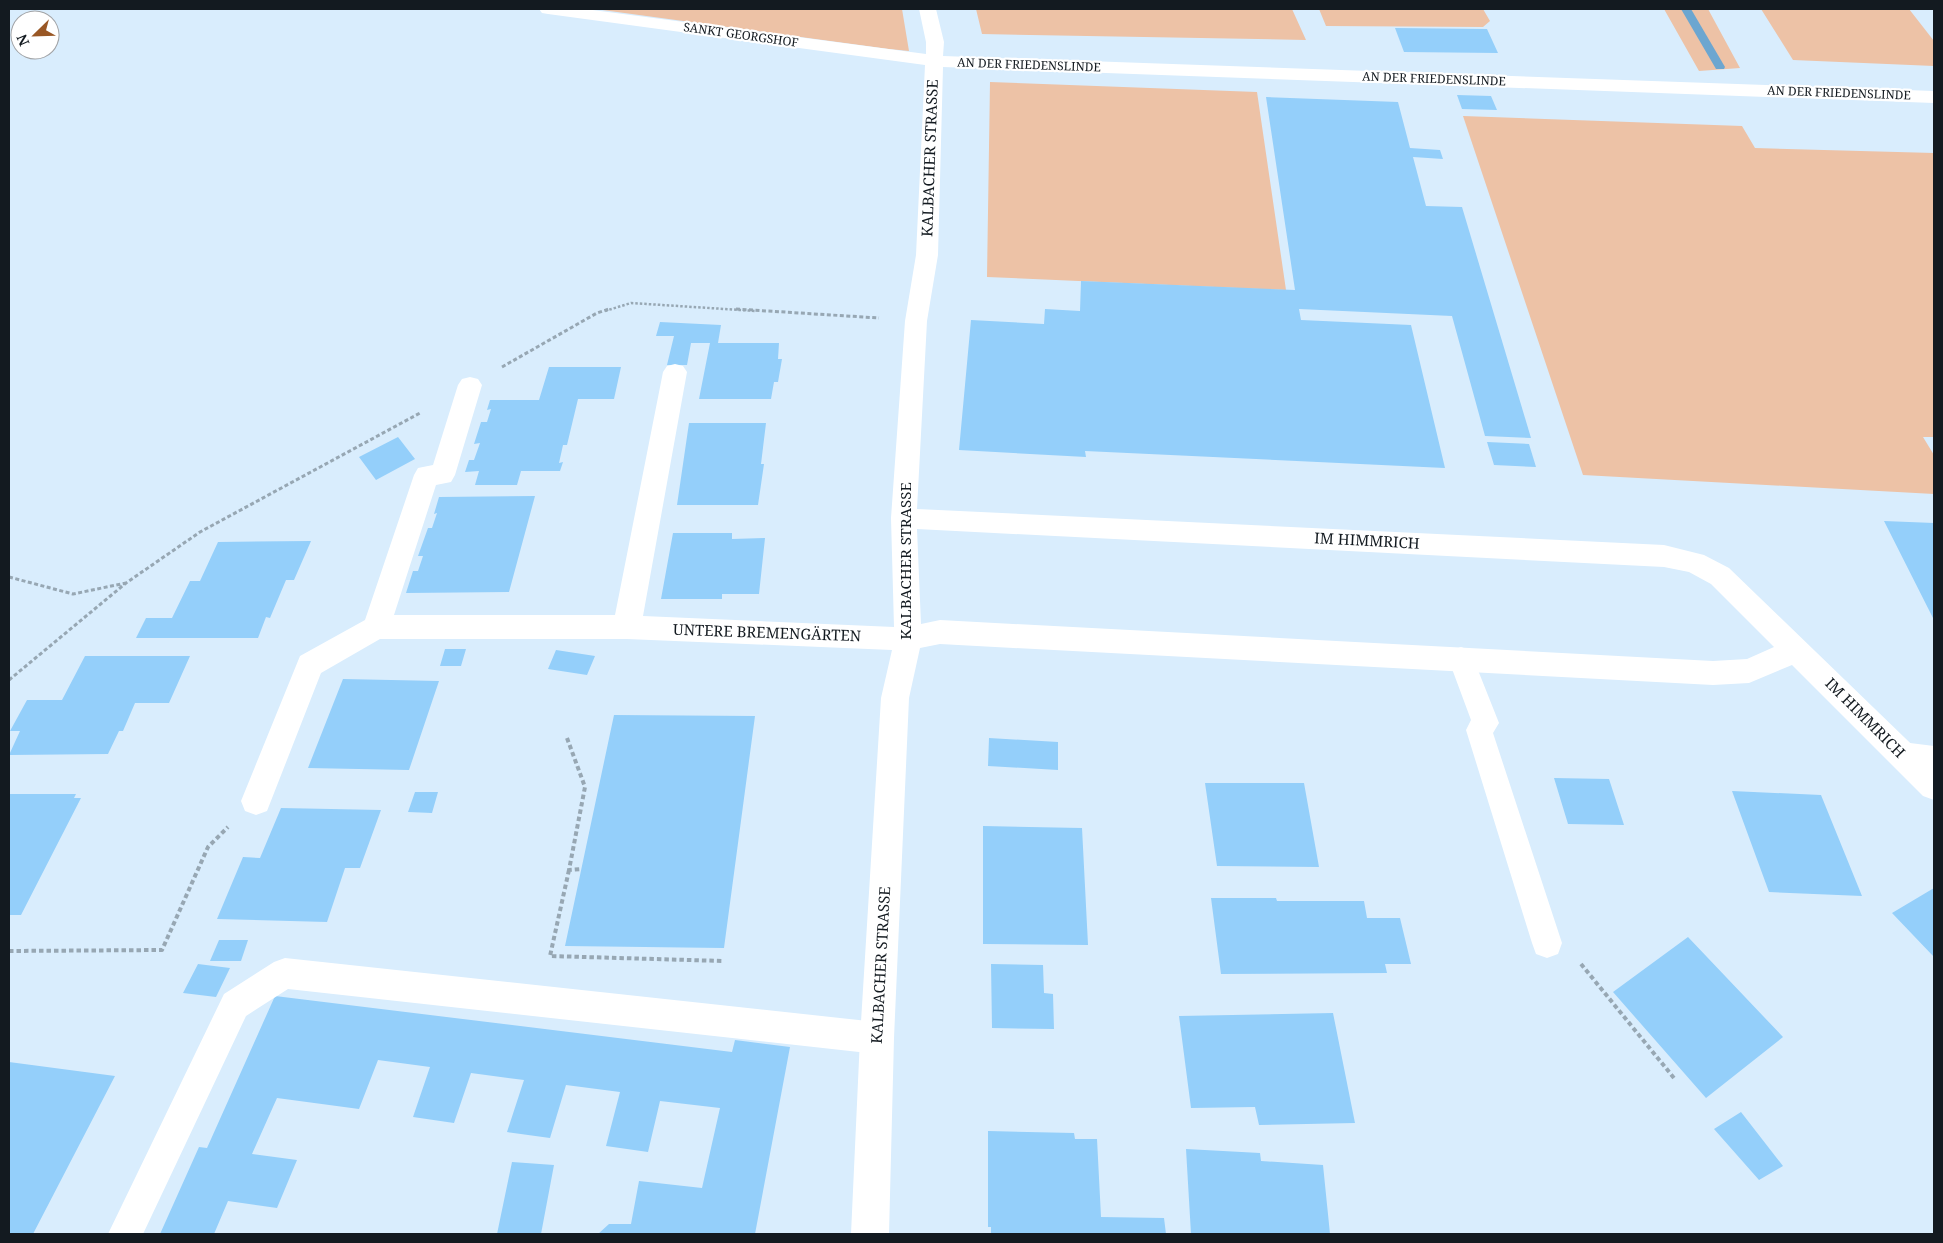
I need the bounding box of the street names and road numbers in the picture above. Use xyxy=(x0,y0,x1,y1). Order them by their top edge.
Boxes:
street label: SANKT GEORGSHOF xyxy=(682,18,800,51)
street label: AN DER FRIEDENSLINDE xyxy=(957,53,1101,76)
street label: AN DER FRIEDENSLINDE xyxy=(1362,67,1506,90)
street label: KALBACHER STRASSE xyxy=(916,79,942,237)
street label: AN DER FRIEDENSLINDE xyxy=(1767,81,1911,104)
street label: KALBACHER STRASSE xyxy=(895,482,915,640)
street label: IM HIMMRICH xyxy=(1314,527,1420,553)
street label: UNTERE BREMENGÄRTEN xyxy=(672,619,862,645)
street label: IM HIMMRICH xyxy=(1821,673,1910,762)
street label: KALBACHER STRASSE xyxy=(866,886,894,1044)

